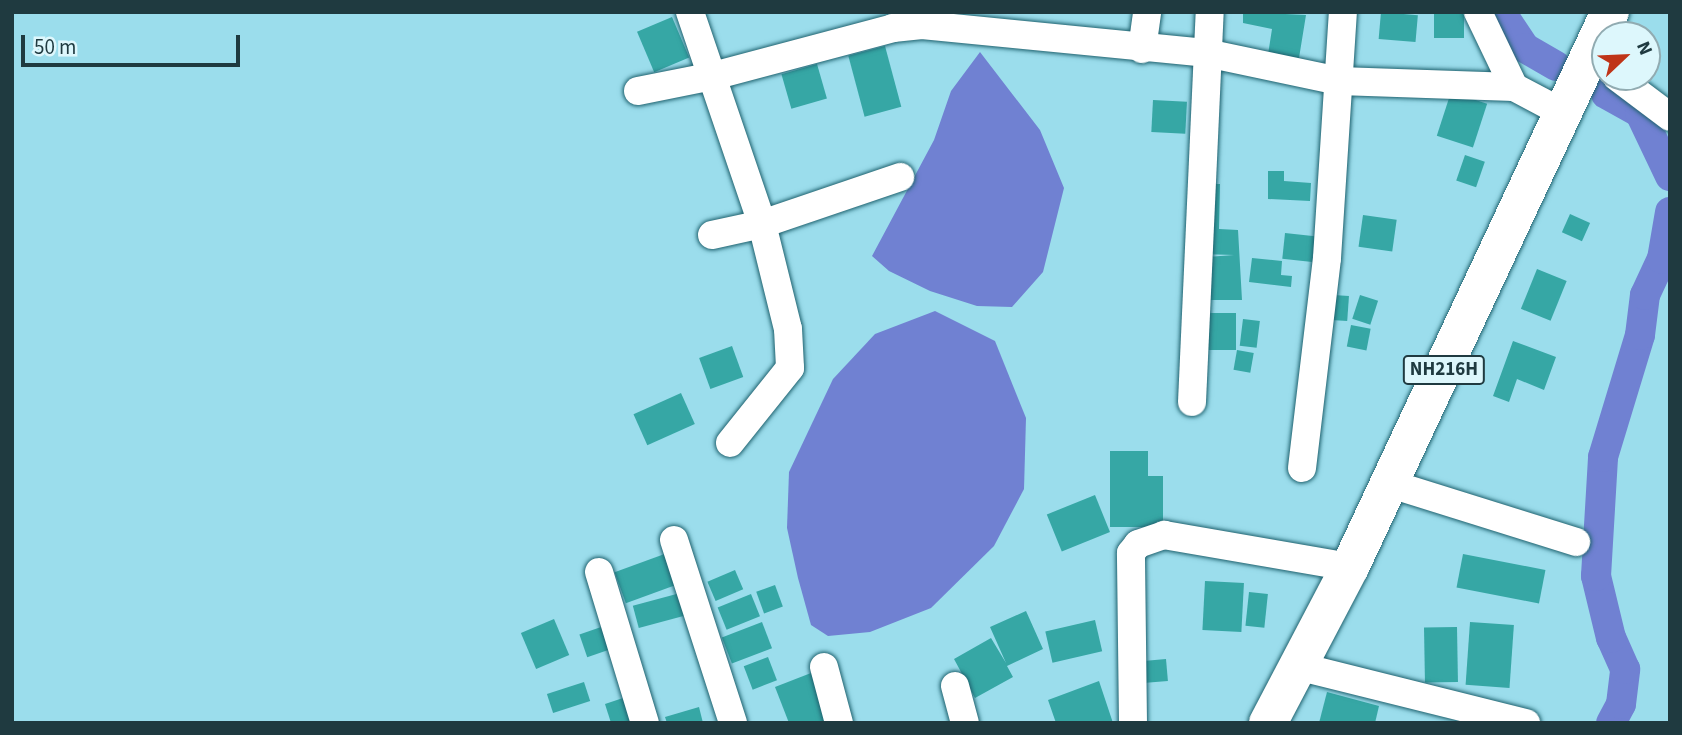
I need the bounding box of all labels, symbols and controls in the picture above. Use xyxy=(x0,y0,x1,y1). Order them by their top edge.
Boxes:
scale bar xyxy=(24,21,243,65)
north arrow xyxy=(1591,21,1661,91)
text: 50 m xyxy=(34,32,76,62)
text: N xyxy=(1629,37,1659,59)
road number: NH216H xyxy=(1402,354,1486,386)

